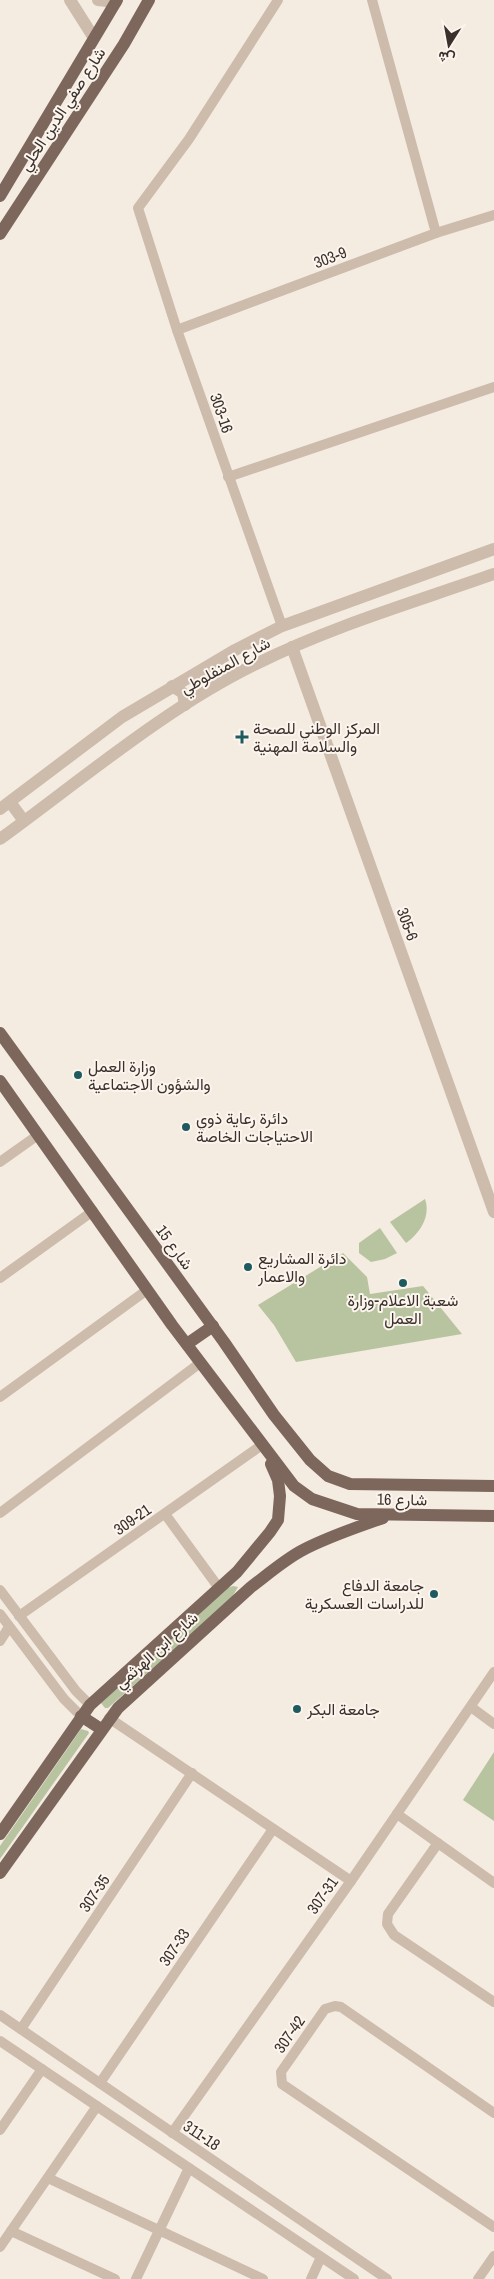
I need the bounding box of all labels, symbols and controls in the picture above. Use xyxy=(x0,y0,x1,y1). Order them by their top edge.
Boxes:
north arrow xyxy=(424,20,474,70)
street label: شارع صفي الدين الحلي xyxy=(14,43,113,177)
text: ش xyxy=(436,47,456,68)
street label: 303-9 xyxy=(310,241,350,273)
street label: 303-16 xyxy=(205,390,239,436)
street label: شارع المنفلوطي xyxy=(176,631,275,701)
place label: المركز الوطني للصحة والسلامة المهنية xyxy=(253,717,380,757)
marker: المركز الوطني للصحة والسلامة المهنية xyxy=(235,730,249,744)
street label: 305-6 xyxy=(392,904,424,944)
place label: وزارة العمل والشؤون الاجتماعية xyxy=(88,1055,211,1095)
marker: وزارة العمل والشؤون الاجتماعية xyxy=(72,1069,84,1081)
place label: دائرة رعاية ذوي الاحتياجات الخاصة xyxy=(196,1107,313,1147)
marker: دائرة رعاية ذوي الاحتياجات الخاصة xyxy=(180,1121,192,1133)
street label: شارع 15 xyxy=(150,1220,199,1274)
place label: دائرة المشاريع والاعمار xyxy=(257,1247,346,1287)
marker: دائرة المشاريع والاعمار xyxy=(242,1261,254,1273)
marker: شعبة الاعلام-وزارة العمل xyxy=(397,1277,409,1289)
place label: شعبة الاعلام-وزارة العمل xyxy=(348,1289,458,1329)
street label: شارع 16 xyxy=(377,1488,427,1511)
street label: 309-21 xyxy=(109,1498,156,1540)
place label: جامعة الدفاع للدراسات العسكرية xyxy=(305,1574,424,1614)
marker: جامعة الدفاع للدراسات العسكرية xyxy=(428,1588,440,1600)
street label: شارع ابن الهرثمي xyxy=(109,1607,205,1696)
place label: جامعة البكر xyxy=(306,1698,380,1720)
marker: جامعة البكر xyxy=(291,1703,303,1715)
street label: 307-35 xyxy=(73,1870,115,1916)
street label: 307-31 xyxy=(301,1871,343,1918)
street label: 307-33 xyxy=(153,1924,195,1970)
street label: 307-42 xyxy=(268,2011,310,2057)
street label: 311-18 xyxy=(179,2115,225,2155)

